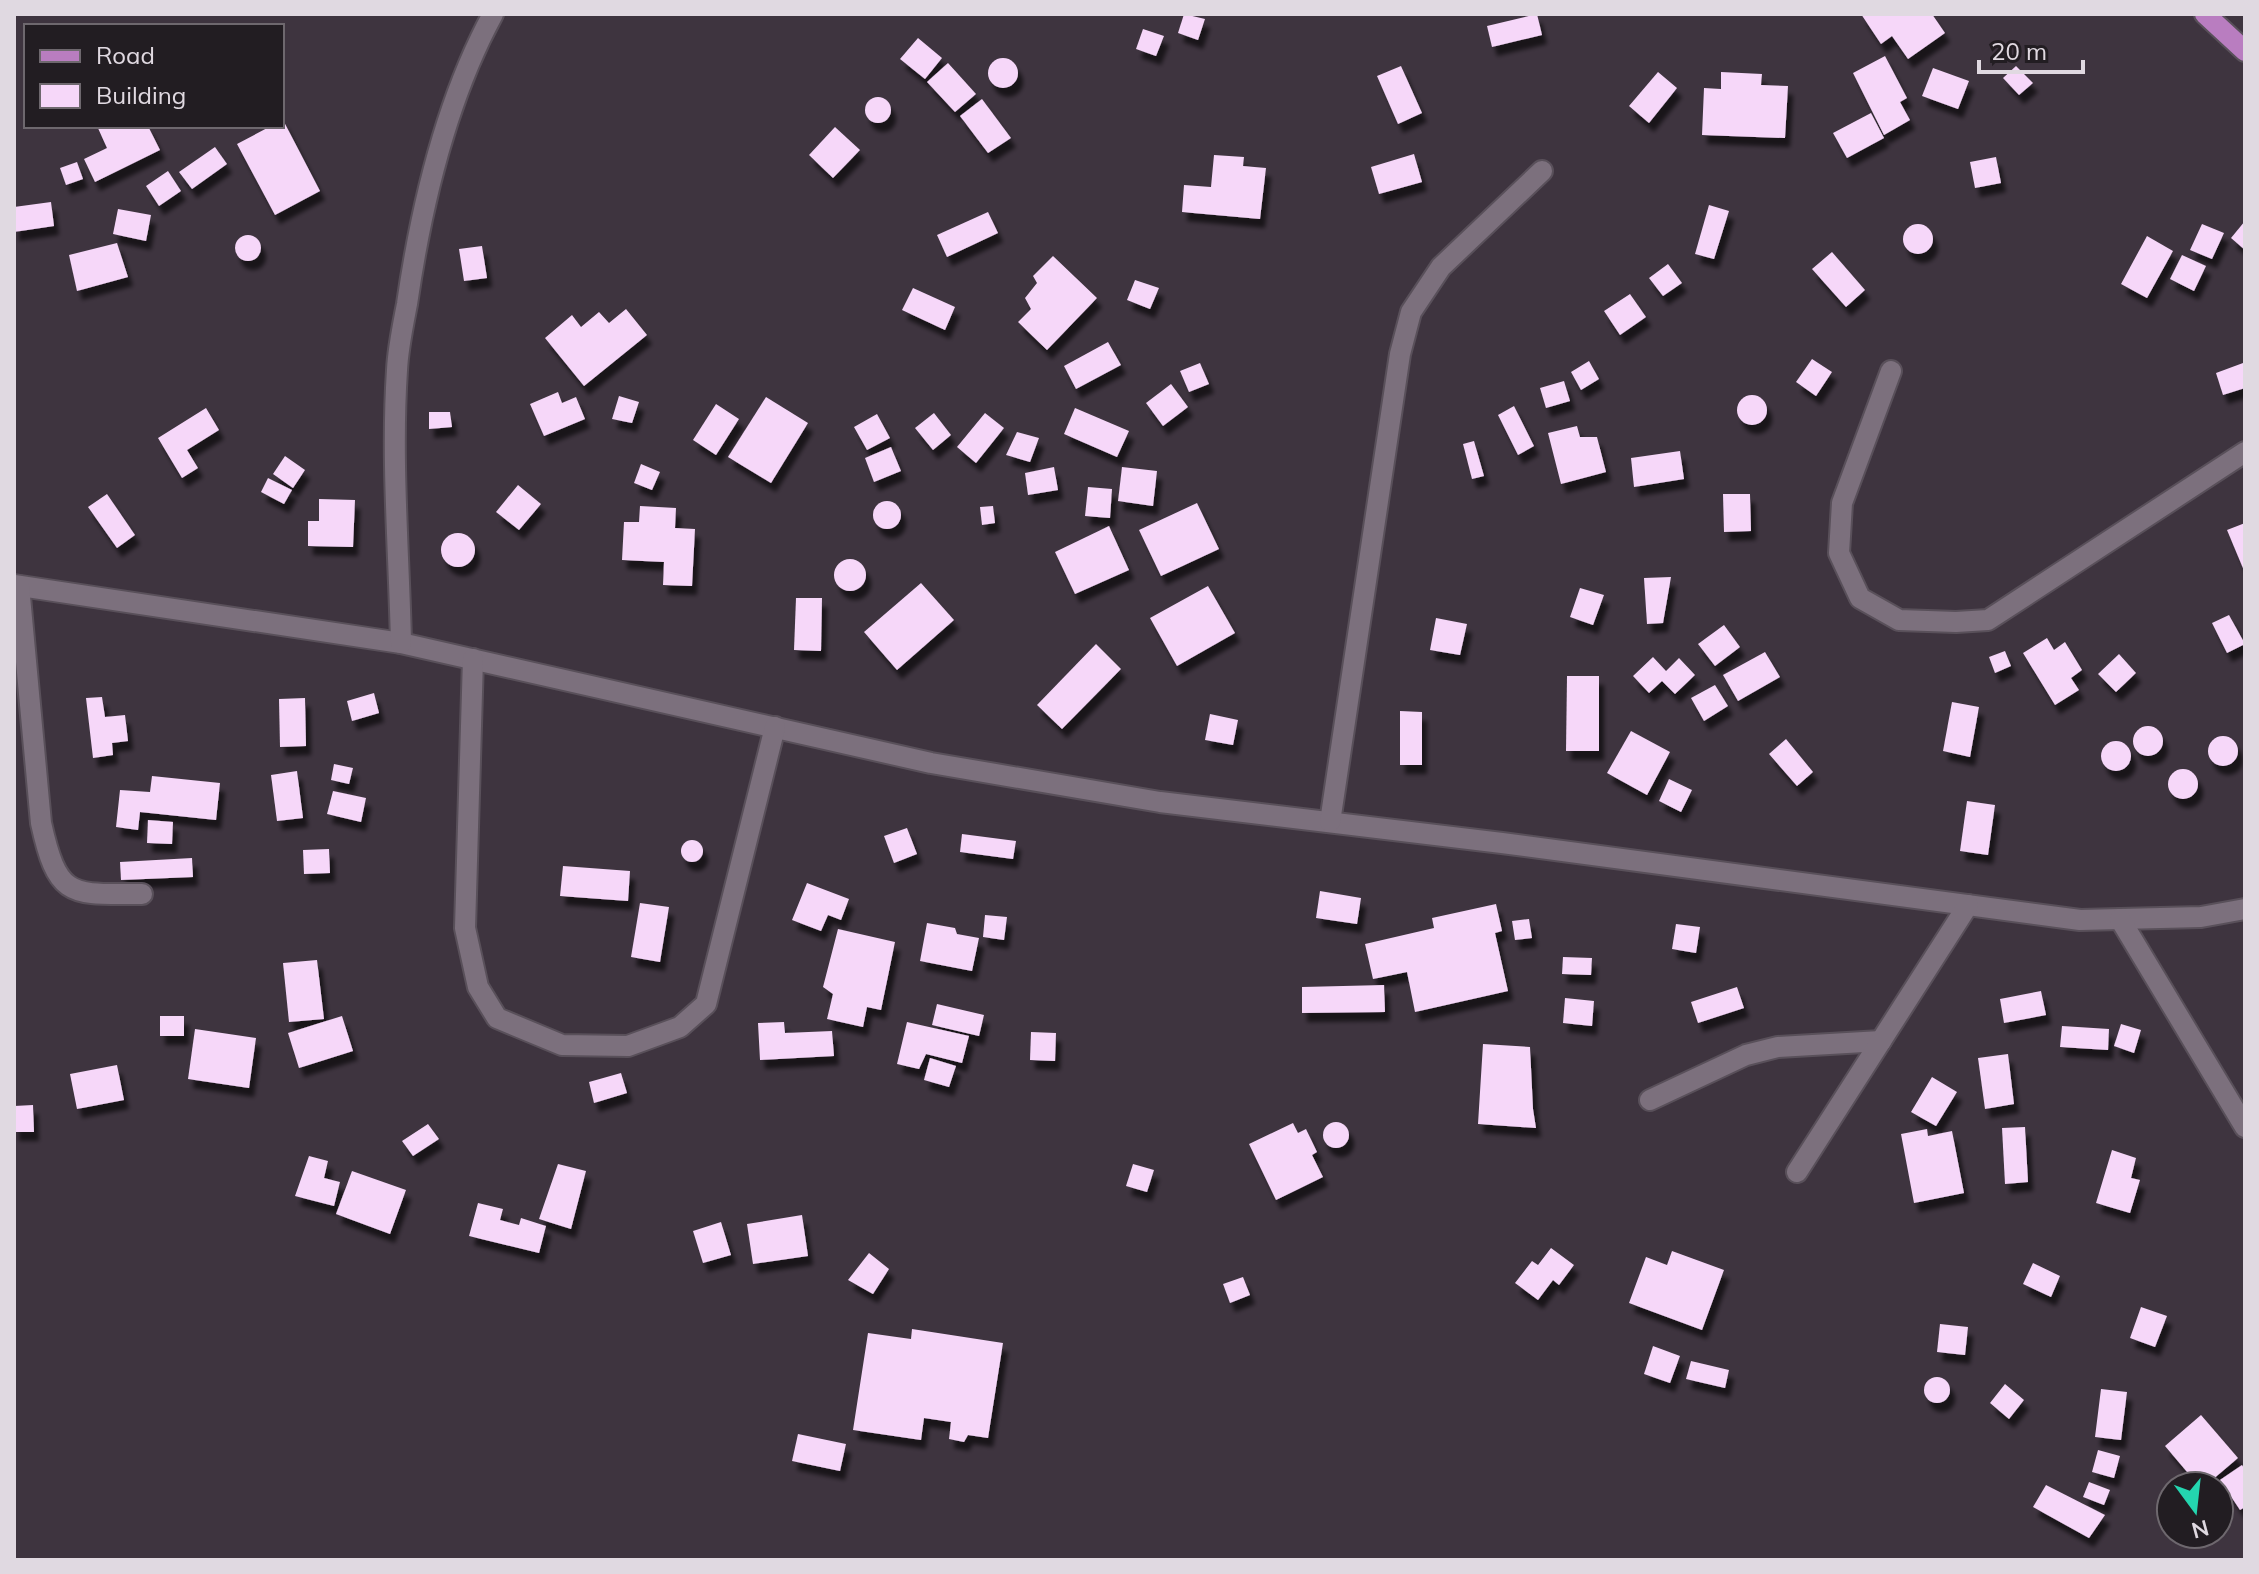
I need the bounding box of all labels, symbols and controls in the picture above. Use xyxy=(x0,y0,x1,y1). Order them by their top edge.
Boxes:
legend xyxy=(24,24,284,128)
scale bar xyxy=(1979,24,2083,74)
text: 20 m xyxy=(1991,36,2047,66)
text: Road xyxy=(96,40,155,70)
text: Building xyxy=(96,80,186,110)
north arrow xyxy=(2155,1470,2235,1550)
text: N xyxy=(2189,1514,2212,1545)

